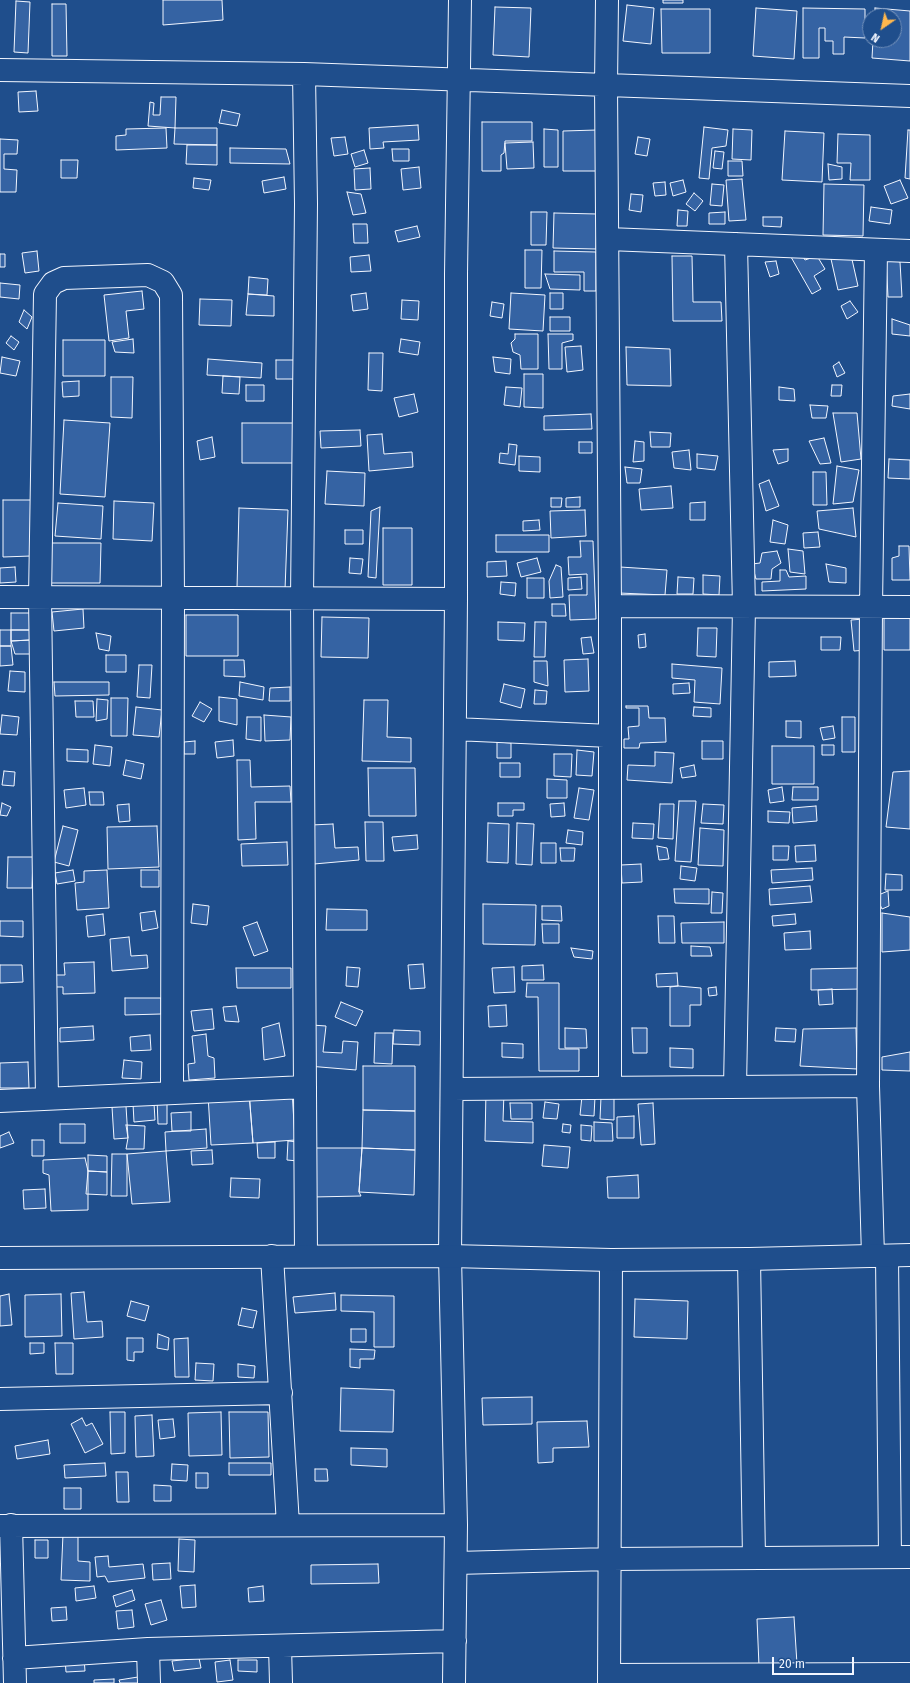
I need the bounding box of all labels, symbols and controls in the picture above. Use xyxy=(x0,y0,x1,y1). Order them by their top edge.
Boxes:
north arrow xyxy=(862,8,902,48)
text: N xyxy=(869,30,882,45)
scale bar xyxy=(774,1649,856,1675)
text: 20 m xyxy=(779,1657,805,1671)

